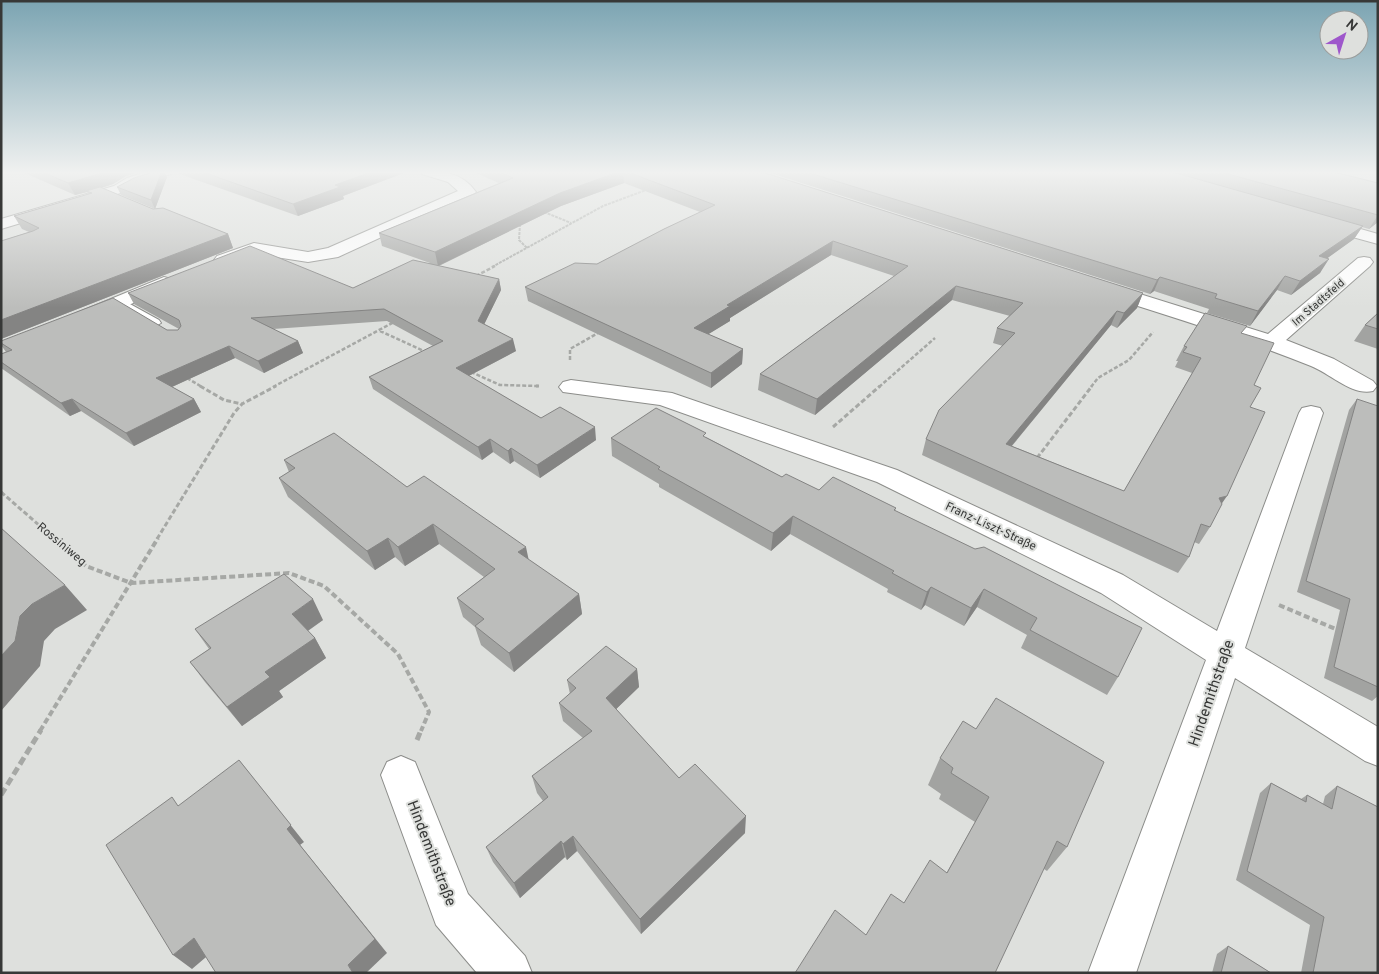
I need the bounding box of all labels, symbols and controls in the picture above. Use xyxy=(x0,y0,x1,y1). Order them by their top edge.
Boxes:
north arrow xyxy=(1319,10,1369,60)
text: N xyxy=(1342,16,1360,36)
street label: Im Stadtsfeld xyxy=(1289,276,1348,329)
street label: Franz-Liszt-Straße xyxy=(942,499,1039,555)
street label: Rossiniweg xyxy=(33,519,90,570)
street label: Hindemithstraße xyxy=(1185,638,1240,749)
street label: Hindemithstraße xyxy=(402,798,459,909)

